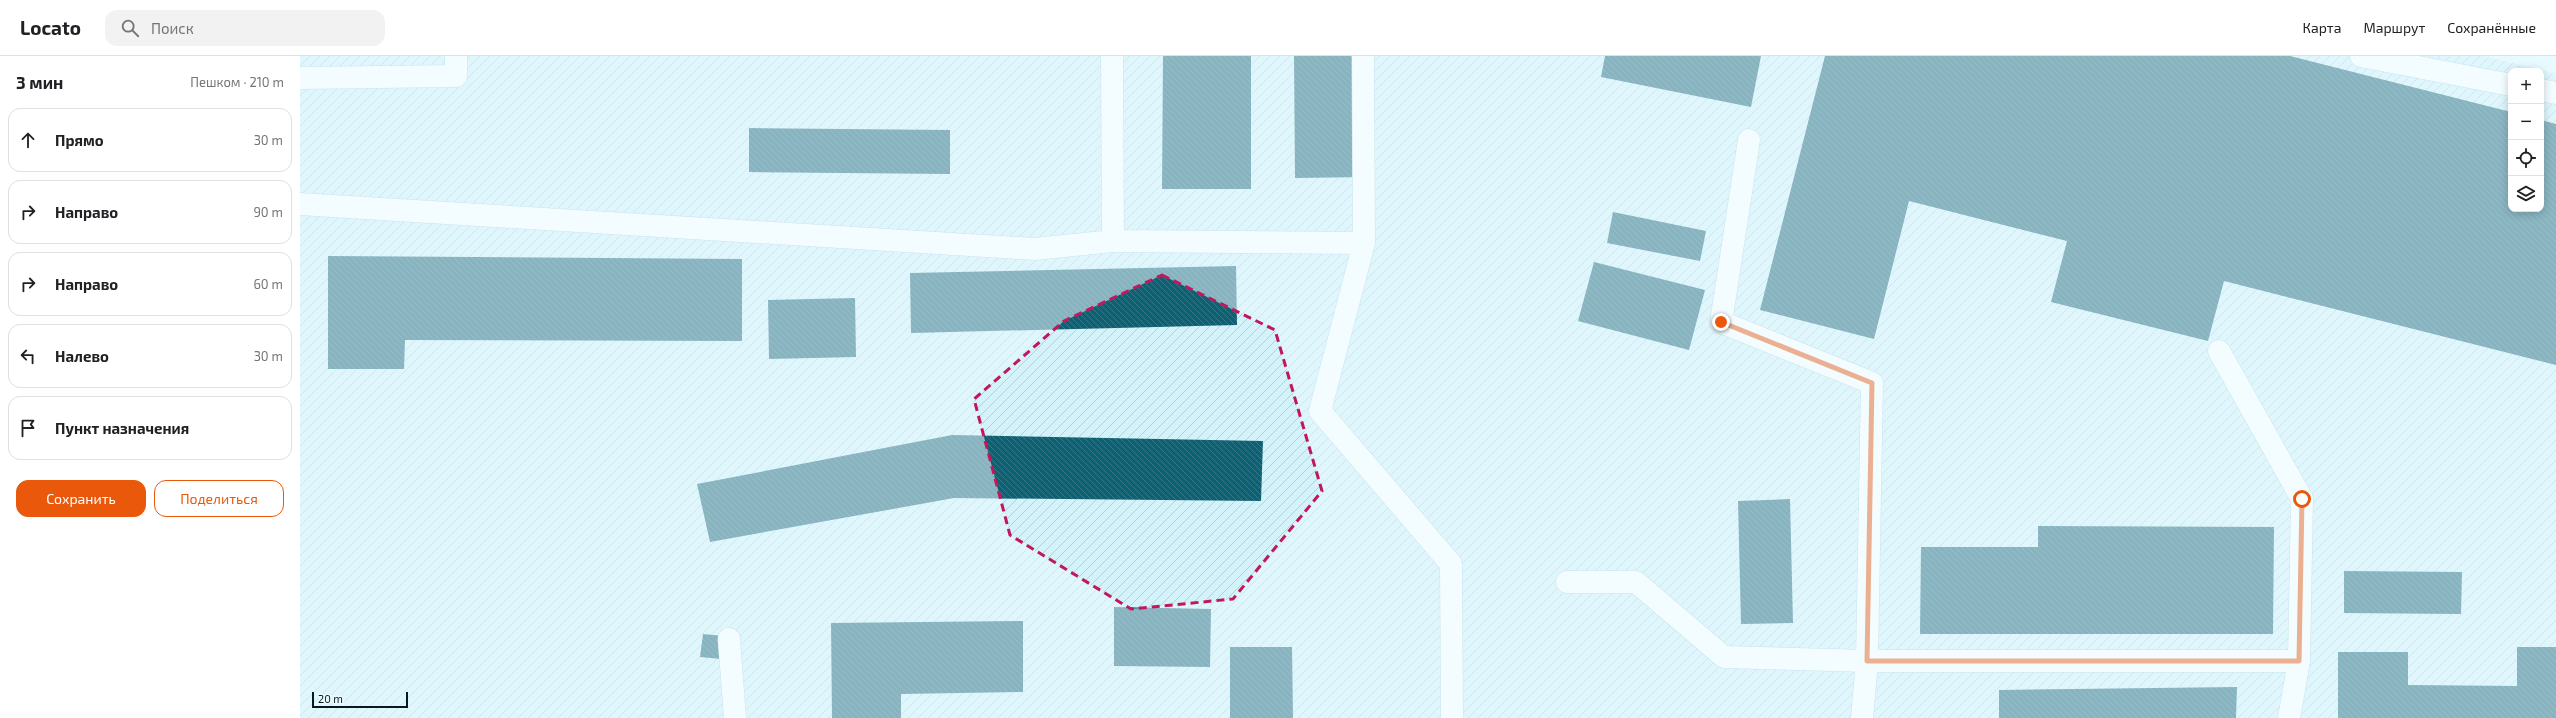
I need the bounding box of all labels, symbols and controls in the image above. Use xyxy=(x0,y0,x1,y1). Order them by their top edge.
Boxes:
search box xyxy=(105,10,385,46)
text: Locato xyxy=(20,16,81,39)
icon: search xyxy=(119,17,141,39)
text: Поиск xyxy=(151,19,194,37)
text: Карта xyxy=(2303,19,2341,36)
text: Маршрут xyxy=(2363,19,2425,36)
text: Сохранённые xyxy=(2447,19,2536,36)
map controls xyxy=(2508,68,2544,212)
button: + xyxy=(2508,68,2544,104)
text: 3 мин xyxy=(16,72,63,92)
text: Пешком · 210 m xyxy=(190,74,284,90)
button: − xyxy=(2508,104,2544,140)
icon: ahead xyxy=(17,129,39,151)
text: Прямо xyxy=(55,131,104,149)
text: 30 m xyxy=(254,132,283,148)
button: locate xyxy=(2508,140,2544,176)
button: layers xyxy=(2508,176,2544,212)
icon: right xyxy=(17,201,39,223)
text: Направо xyxy=(55,203,118,221)
text: 90 m xyxy=(253,204,283,220)
icon: right xyxy=(17,273,39,295)
text: Направо xyxy=(55,275,118,293)
text: 60 m xyxy=(253,276,283,292)
route end xyxy=(1712,313,1730,331)
icon: left xyxy=(17,345,39,367)
text: Налево xyxy=(55,347,109,365)
text: 30 m xyxy=(254,348,283,364)
icon: arrive xyxy=(17,417,39,439)
text: Пункт назначения xyxy=(55,419,189,437)
button: Сохранить xyxy=(16,480,146,517)
button: Поделиться xyxy=(154,480,284,517)
route start xyxy=(2293,490,2311,508)
scale bar xyxy=(312,690,408,709)
text: 20 m xyxy=(318,692,343,705)

